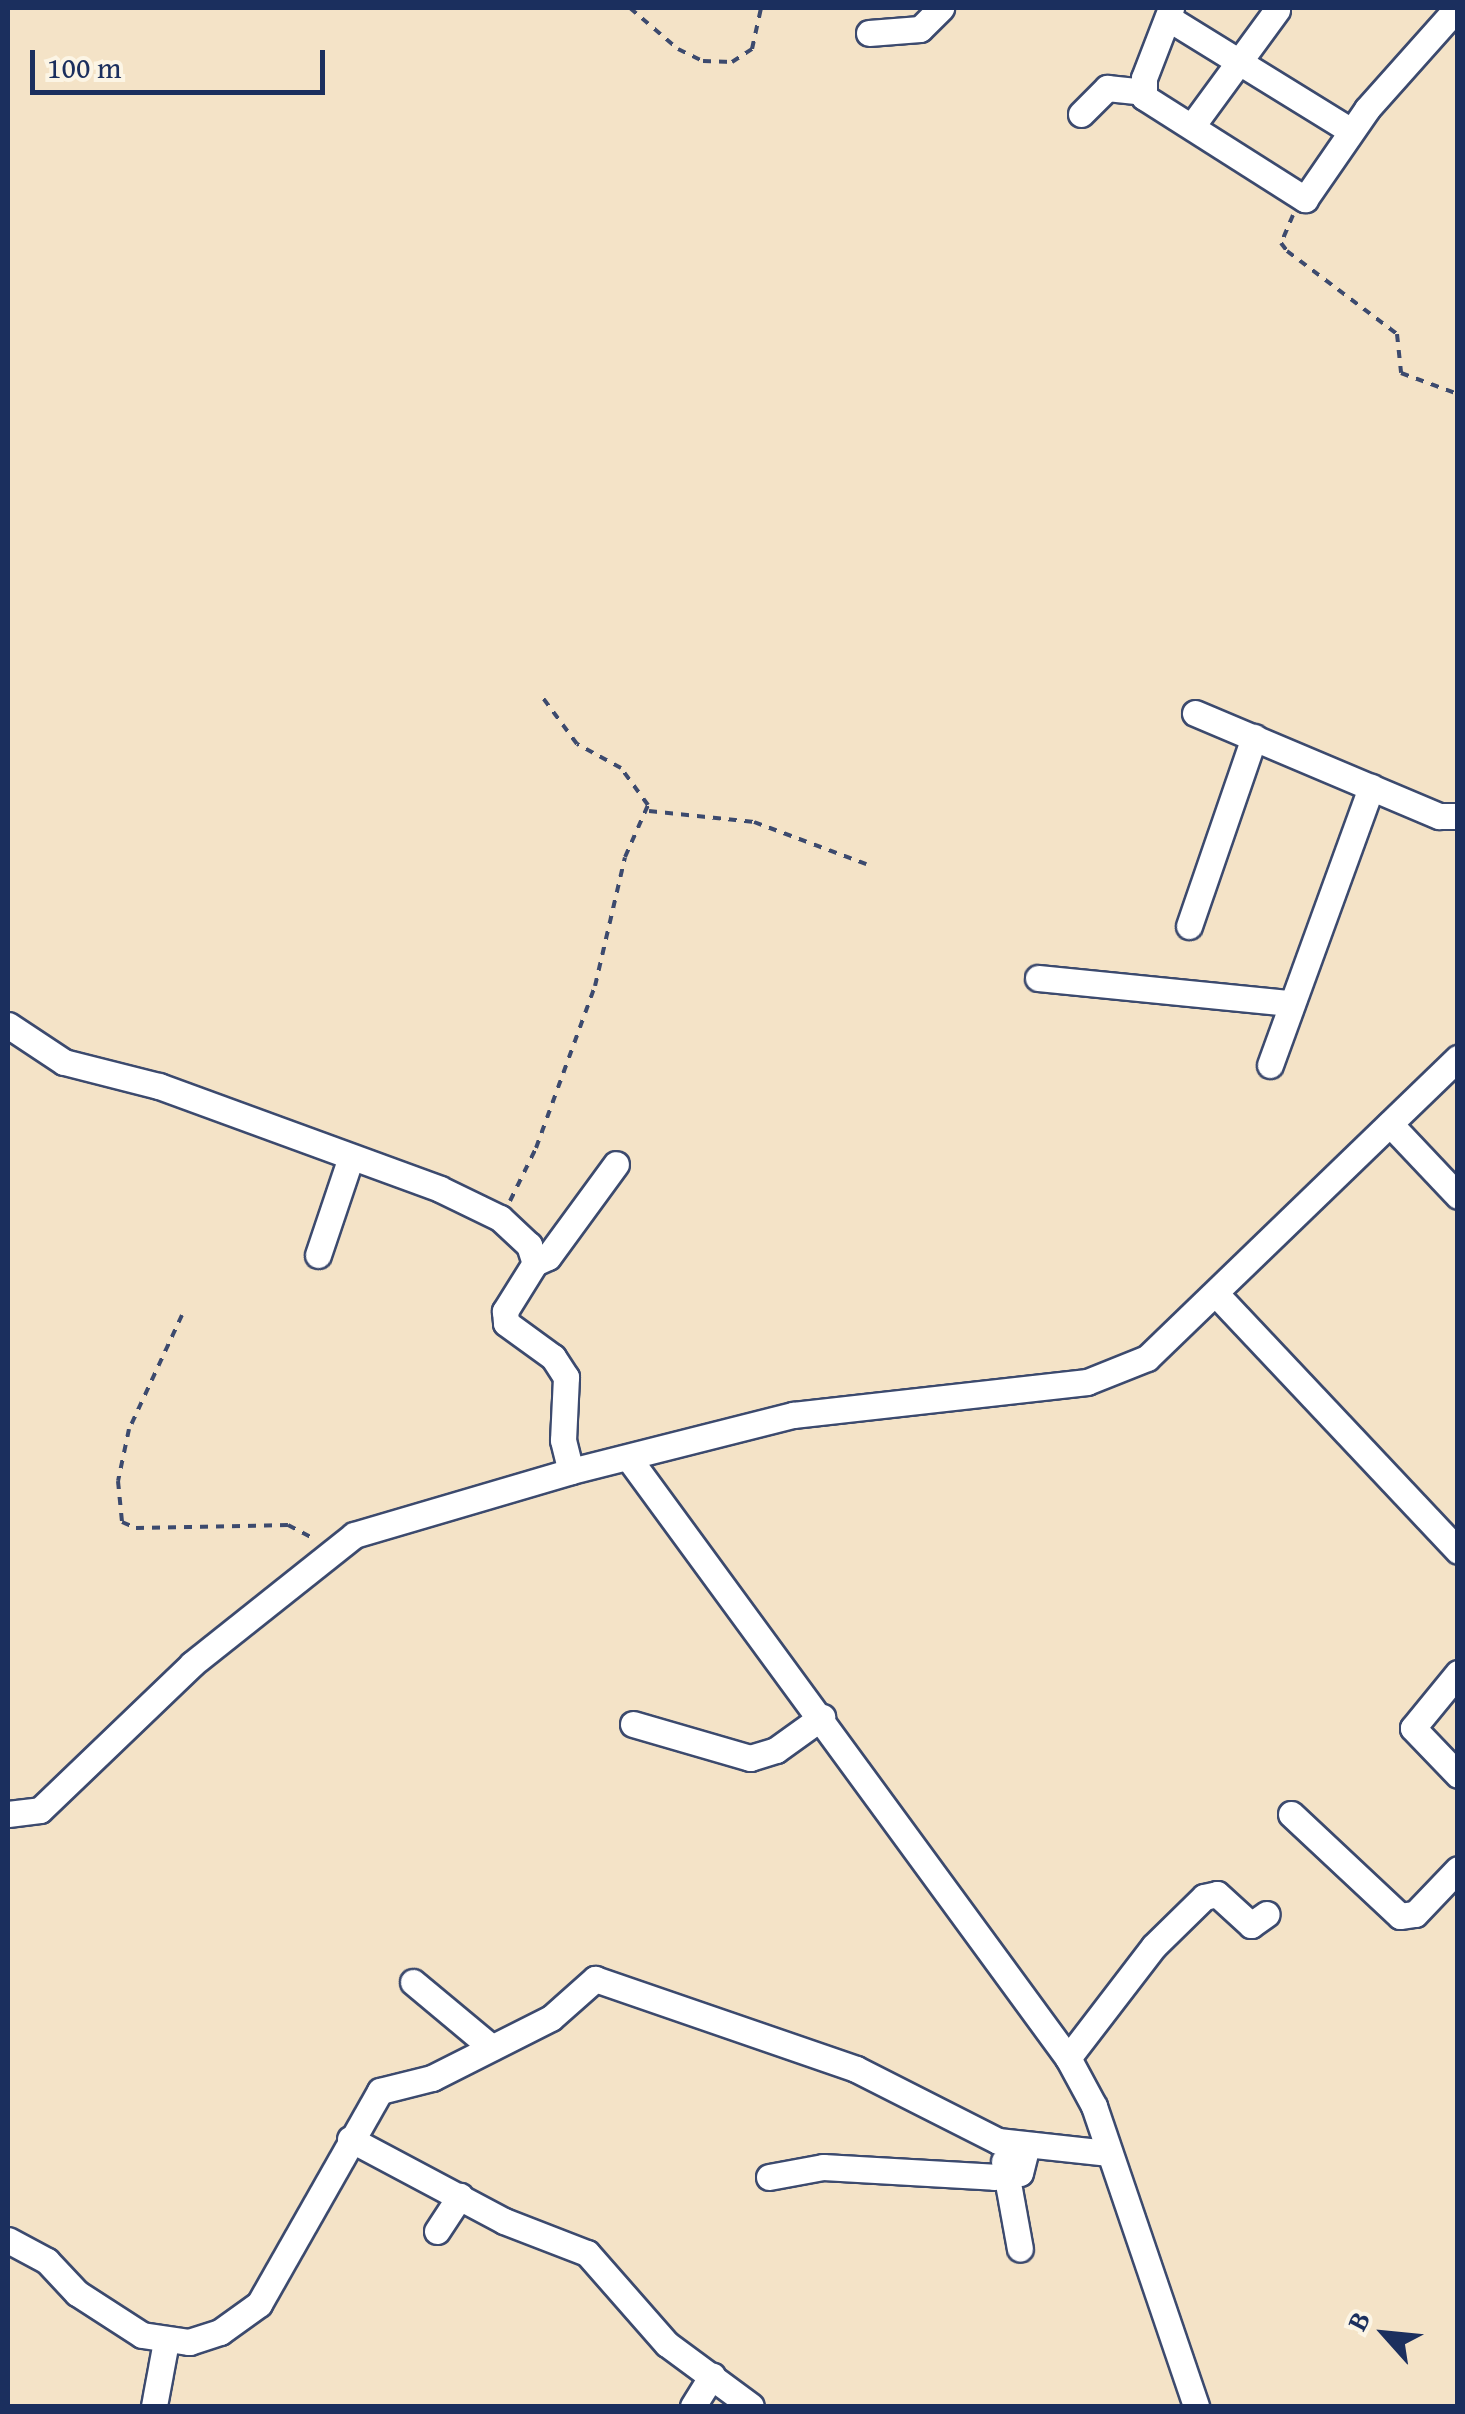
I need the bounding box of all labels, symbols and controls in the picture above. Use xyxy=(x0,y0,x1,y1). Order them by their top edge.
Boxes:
scale bar xyxy=(35,30,330,92)
text: 100 m xyxy=(47,45,121,89)
north arrow xyxy=(1335,2284,1435,2384)
text: B xyxy=(1336,2303,1380,2337)

